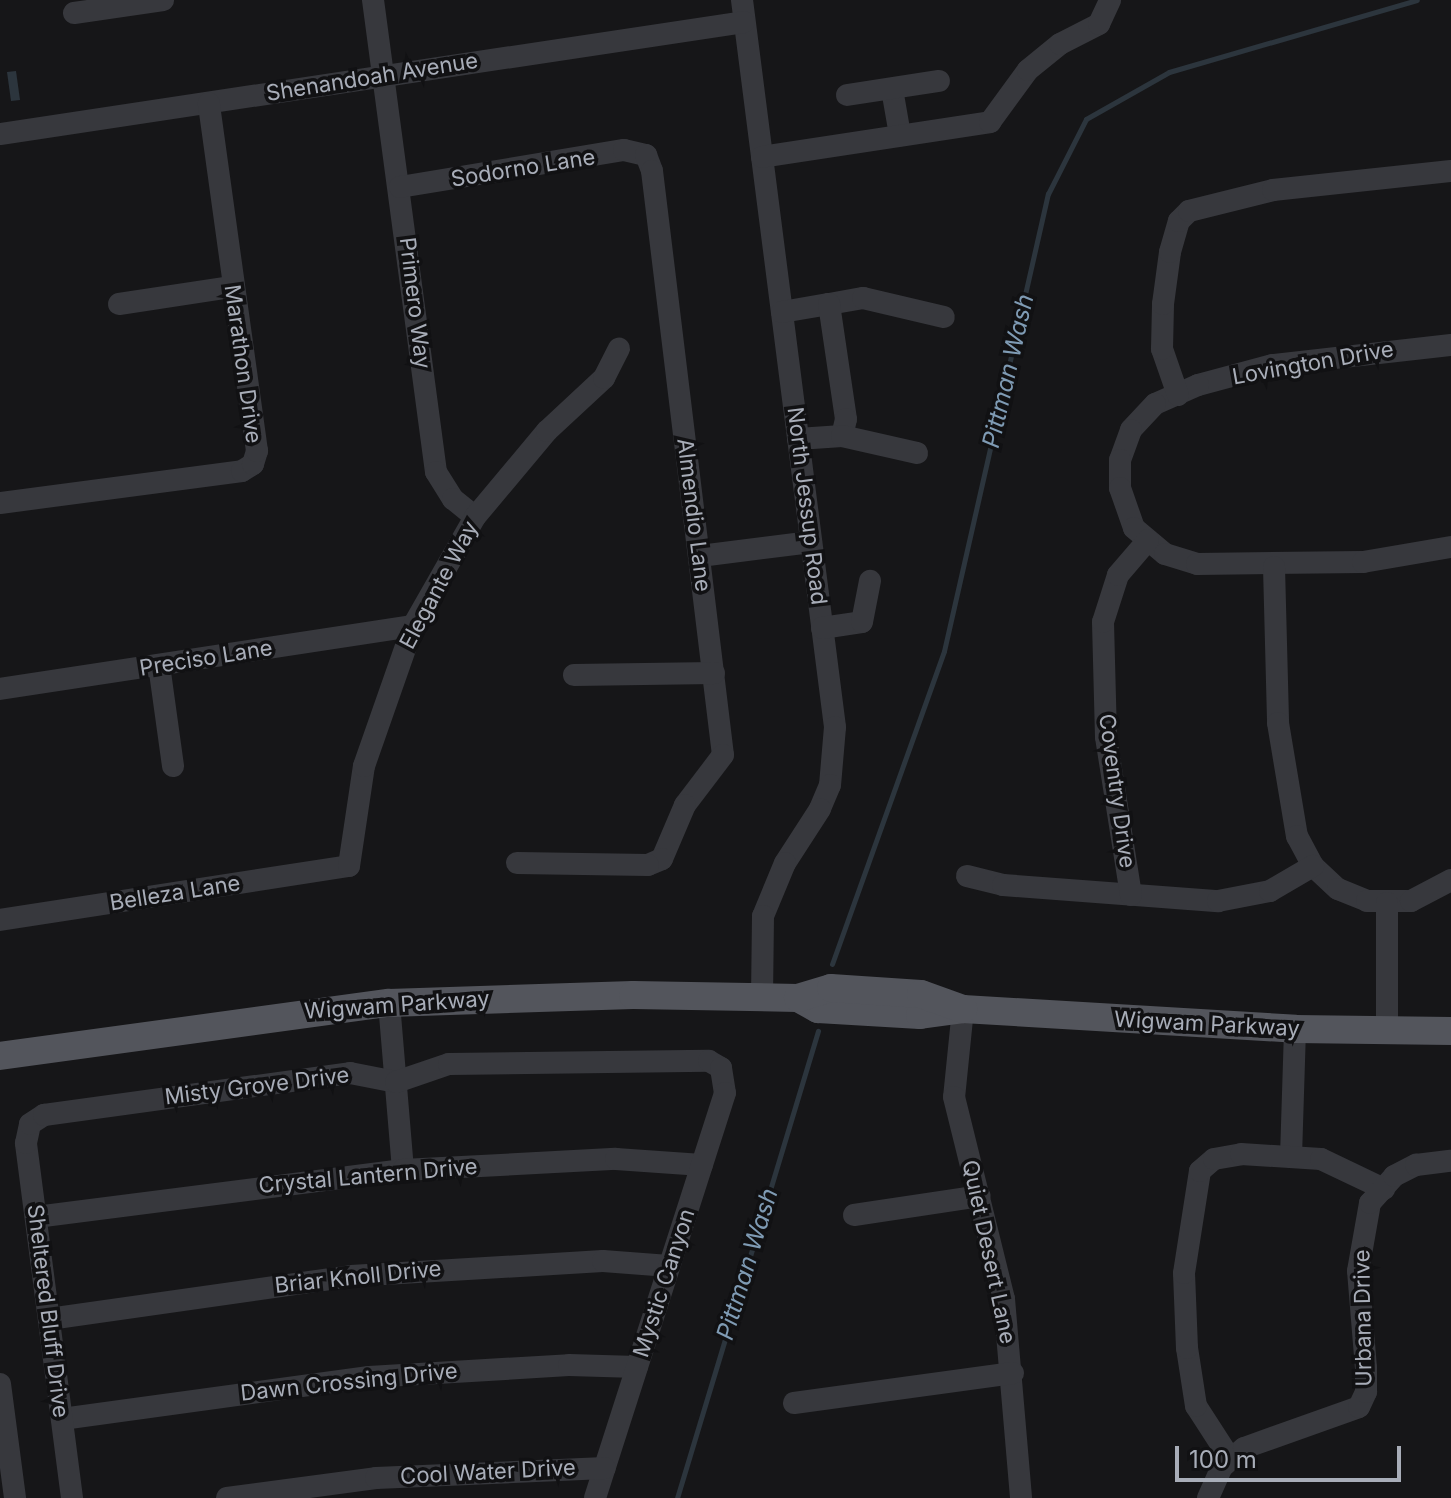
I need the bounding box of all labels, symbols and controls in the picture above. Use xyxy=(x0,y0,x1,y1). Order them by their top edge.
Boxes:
street label: Shenandoah Avenue xyxy=(264,47,480,107)
street label: Sodorno Lane xyxy=(449,144,597,192)
street label: Primero Way xyxy=(394,236,436,370)
street label: Marathon Drive xyxy=(219,283,267,445)
water label: Pittman Wash xyxy=(976,291,1040,451)
street label: Lovington Drive xyxy=(1230,336,1396,390)
street label: North Jessup Road xyxy=(782,406,832,606)
street label: Almendio Lane xyxy=(671,437,717,593)
street label: Elegante Way xyxy=(394,516,484,654)
street label: Preciso Lane xyxy=(138,634,274,682)
street label: Coventry Drive xyxy=(1093,712,1141,870)
street label: Belleza Lane xyxy=(108,870,242,916)
street label: Wigwam Parkway xyxy=(303,985,491,1025)
street label: Wigwam Parkway xyxy=(1114,1006,1300,1042)
street label: Misty Grove Drive xyxy=(163,1062,351,1110)
street label: Crystal Lantern Drive xyxy=(257,1153,479,1199)
street label: Quiet Desert Lane xyxy=(957,1158,1021,1346)
water label: Pittman Wash xyxy=(710,1185,784,1343)
street label: Sheltered Bluff Drive xyxy=(22,1203,74,1419)
street label: Mystic Canyon xyxy=(628,1205,700,1361)
street label: Urbana Drive xyxy=(1349,1249,1377,1387)
street label: Briar Knoll Drive xyxy=(273,1255,443,1299)
street label: Dawn Crossing Drive xyxy=(239,1357,459,1407)
scale bar xyxy=(1179,1430,1405,1480)
text: 100 m xyxy=(1189,1445,1257,1474)
street label: Cool Water Drive xyxy=(400,1454,576,1490)

